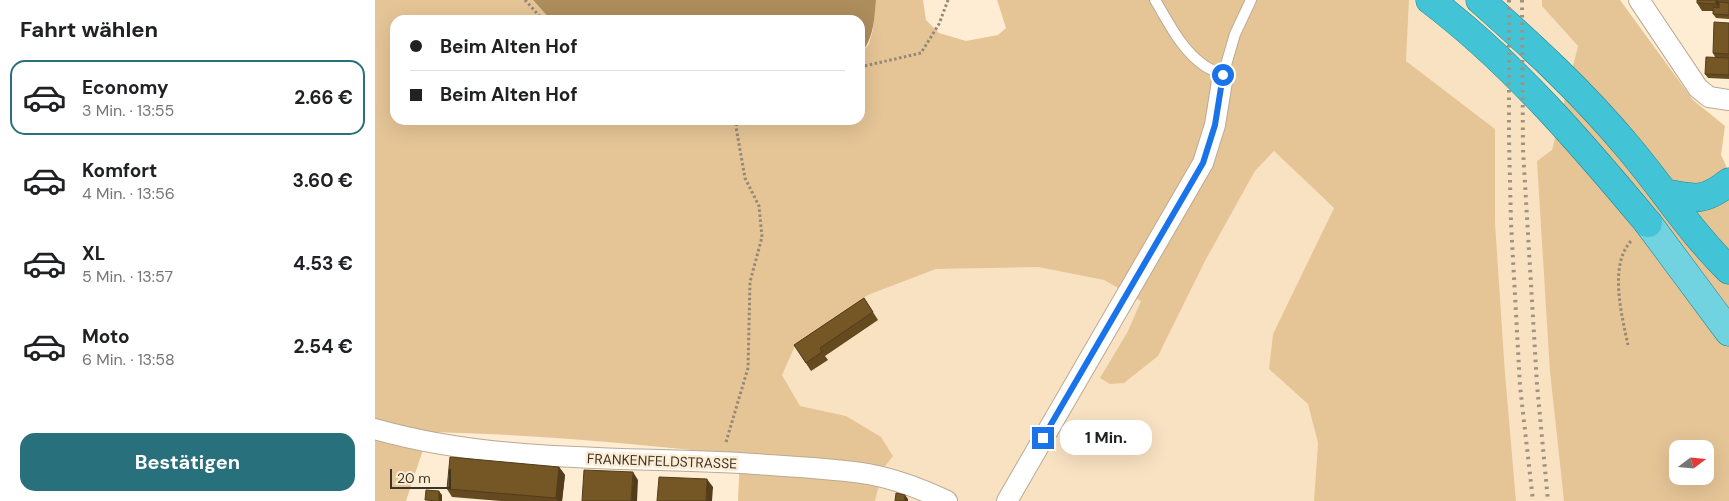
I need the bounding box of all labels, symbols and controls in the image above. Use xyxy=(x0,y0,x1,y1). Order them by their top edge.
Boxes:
text: Fahrt wählen xyxy=(20,15,158,44)
text: Beim Alten Hof xyxy=(440,34,577,59)
route start xyxy=(1212,64,1234,86)
icon: car xyxy=(22,75,67,120)
text: Economy xyxy=(82,75,169,100)
text: Beim Alten Hof xyxy=(440,82,577,107)
text: 2.66 € xyxy=(294,85,353,110)
text: 3 Min. · 13:55 xyxy=(82,100,174,121)
icon: car xyxy=(22,158,67,203)
text: Komfort xyxy=(82,158,157,183)
text: 3.60 € xyxy=(292,168,353,193)
text: 4 Min. · 13:56 xyxy=(82,183,175,204)
icon: car xyxy=(22,241,67,286)
text: XL xyxy=(82,241,105,266)
text: 4.53 € xyxy=(293,251,353,276)
text: 5 Min. · 13:57 xyxy=(82,266,173,287)
icon: car xyxy=(22,324,67,369)
text: Moto xyxy=(82,324,130,349)
text: 2.54 € xyxy=(294,334,353,359)
text: 6 Min. · 13:58 xyxy=(82,349,175,370)
callout: 1 Min. xyxy=(1061,420,1153,456)
route end xyxy=(1032,427,1054,449)
text: 1 Min. xyxy=(1085,427,1127,448)
button: Bestätigen xyxy=(20,433,355,491)
north arrow xyxy=(1669,440,1714,485)
map controls xyxy=(1669,440,1714,485)
street label: FRANKENFELDSTRASSE xyxy=(587,449,738,473)
scale bar xyxy=(390,466,451,489)
text: 20 m xyxy=(397,469,431,487)

